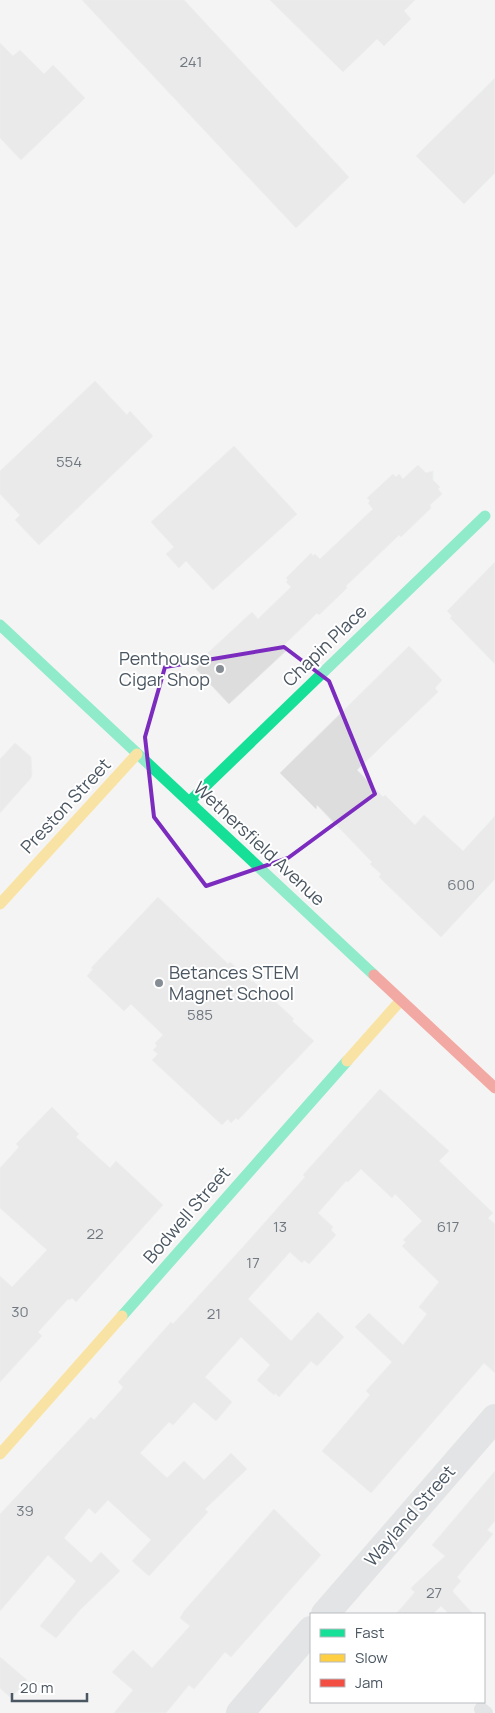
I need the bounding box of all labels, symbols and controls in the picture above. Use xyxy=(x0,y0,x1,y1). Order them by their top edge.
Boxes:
house number: 241 xyxy=(180,51,202,72)
house number: 554 xyxy=(56,451,82,472)
street label: Chapin Place xyxy=(277,599,371,691)
place label: Penthouse Cigar Shop xyxy=(119,646,210,691)
marker: Penthouse Cigar Shop xyxy=(214,663,226,675)
street label: Preston Street xyxy=(15,753,116,858)
street label: Wethersfield Avenue xyxy=(189,776,331,911)
house number: 600 xyxy=(447,874,475,895)
place label: Betances STEM Magnet School xyxy=(169,960,299,1005)
marker: Betances STEM Magnet School xyxy=(153,977,165,989)
house number: 585 xyxy=(187,1004,213,1025)
street label: Bodwell Street xyxy=(137,1161,235,1268)
house number: 13 xyxy=(273,1216,287,1237)
house number: 617 xyxy=(437,1216,459,1237)
house number: 22 xyxy=(86,1223,104,1244)
house number: 17 xyxy=(246,1252,260,1273)
house number: 30 xyxy=(11,1301,29,1322)
house number: 21 xyxy=(207,1303,221,1324)
street label: Wayland Street xyxy=(359,1460,460,1571)
house number: 39 xyxy=(16,1500,34,1521)
house number: 27 xyxy=(426,1582,442,1603)
legend xyxy=(310,1613,485,1703)
text: Fast xyxy=(355,1622,384,1643)
text: Slow xyxy=(355,1647,388,1668)
scale bar xyxy=(12,1670,88,1702)
text: Jam xyxy=(355,1672,383,1693)
text: 20 m xyxy=(20,1677,53,1698)

